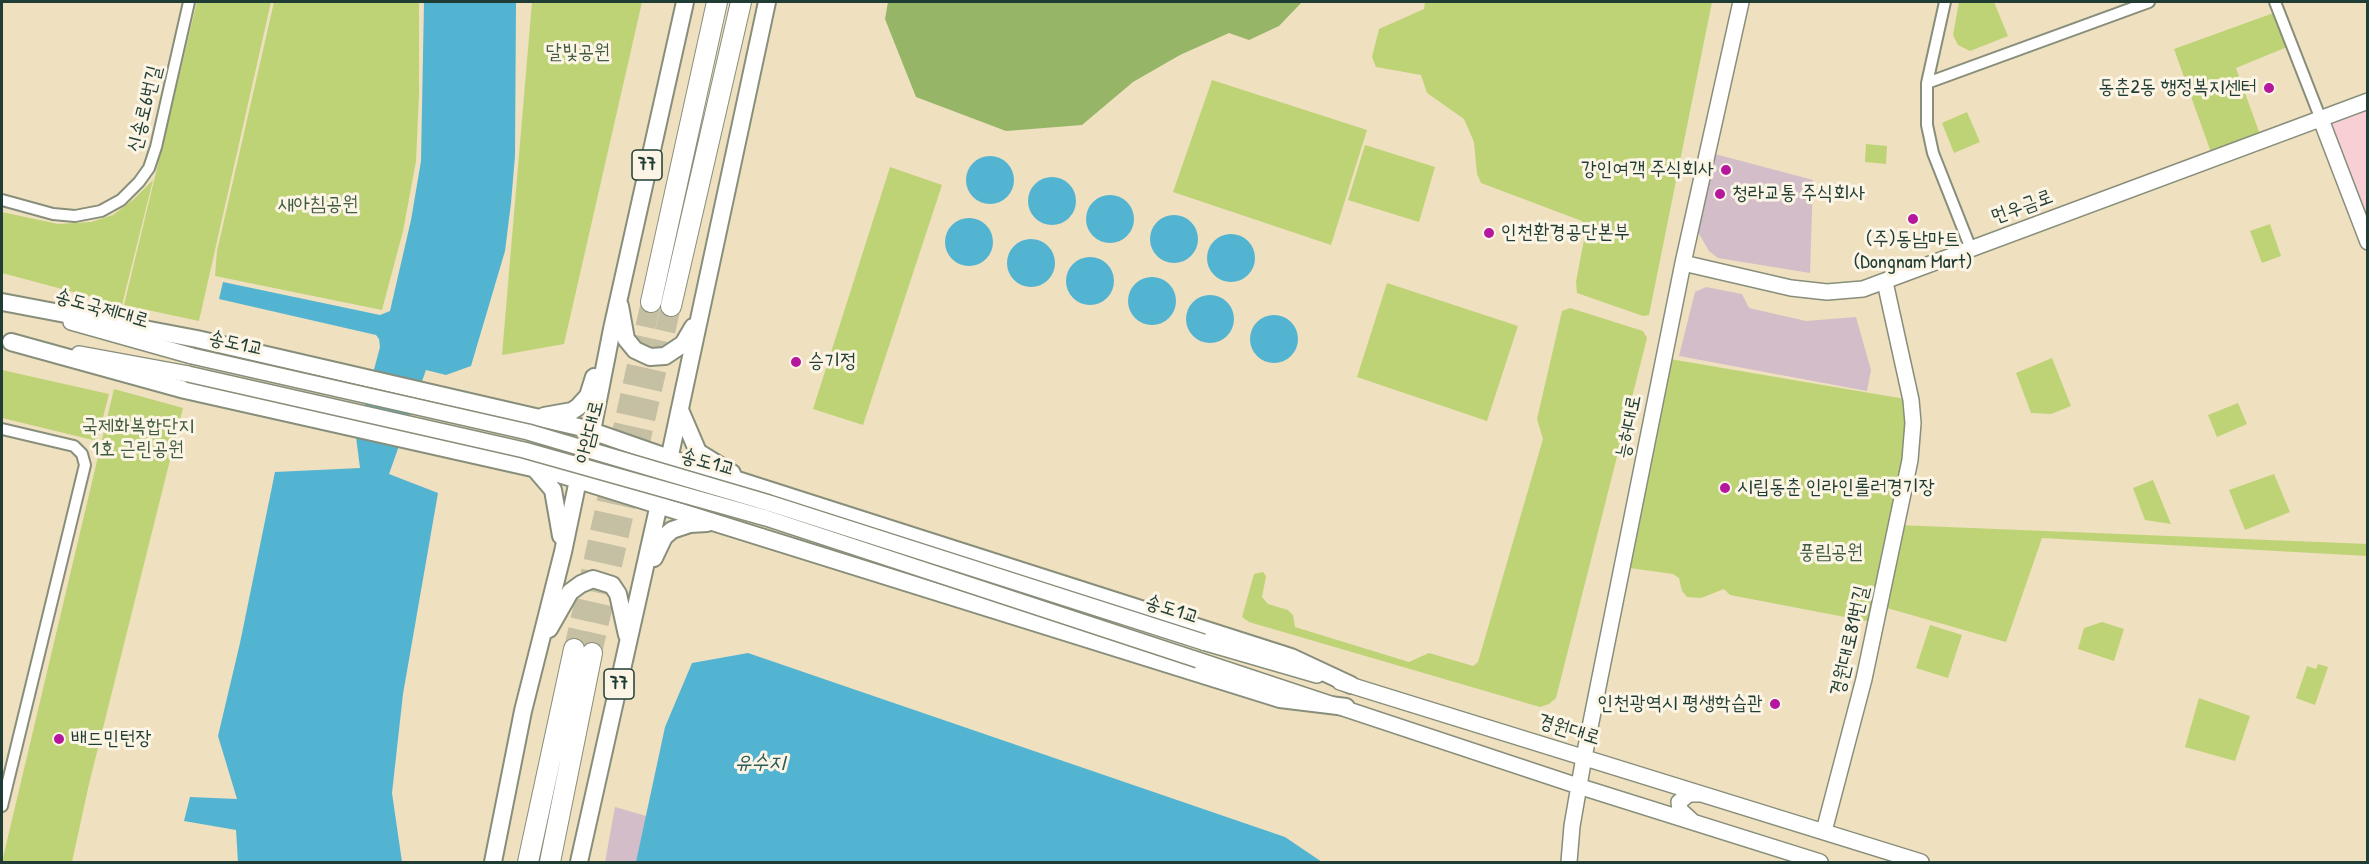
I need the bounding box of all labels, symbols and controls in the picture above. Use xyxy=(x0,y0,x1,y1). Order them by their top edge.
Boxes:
park label: 달빛공원 xyxy=(546,41,610,65)
street label: 신송로6번길 xyxy=(123,63,167,155)
place label: 동춘2동 행정복지센터 xyxy=(2098,76,2257,100)
marker: 동춘2동 행정복지센터 xyxy=(2262,81,2276,95)
road number: 77 xyxy=(632,150,662,180)
place label: 강인여객 주식회사 xyxy=(1581,158,1714,182)
marker: 강인여객 주식회사 xyxy=(1719,163,1733,177)
place label: 청라교통 주식회사 xyxy=(1732,182,1865,206)
street label: 먼우금로 xyxy=(1988,185,2056,229)
marker: 청라교통 주식회사 xyxy=(1713,187,1727,201)
park label: 새아침공원 xyxy=(278,193,358,217)
marker: (주)동남마트 (Dongnam Mart) xyxy=(1906,212,1920,226)
place label: 인천환경공단본부 xyxy=(1501,221,1630,245)
marker: 인천환경공단본부 xyxy=(1482,226,1496,240)
place label: (주)동남마트 (Dongnam Mart) xyxy=(1854,228,1972,275)
street label: 송도국제대로 xyxy=(52,284,152,334)
street label: 송도1교 xyxy=(206,326,266,362)
place label: 승기정 xyxy=(808,350,856,374)
marker: 승기정 xyxy=(789,355,803,369)
street label: 능허대로 xyxy=(1611,393,1647,461)
street label: 아암대로 xyxy=(571,398,609,466)
park label: 국제화복합단지 1호 근린공원 xyxy=(82,415,194,462)
street label: 송도1교 xyxy=(678,444,738,482)
place label: 시립동춘 인라인롤러경기장 xyxy=(1737,476,1935,500)
marker: 시립동춘 인라인롤러경기장 xyxy=(1718,481,1732,495)
park label: 풍림공원 xyxy=(1799,541,1863,565)
street label: 경원대로81번길 xyxy=(1826,584,1874,698)
street label: 송도1교 xyxy=(1142,590,1202,630)
road number: 77 xyxy=(604,669,634,699)
place label: 인천광역시 평생학습관 xyxy=(1597,692,1763,716)
marker: 인천광역시 평생학습관 xyxy=(1768,697,1782,711)
street label: 경원대로 xyxy=(1535,709,1603,751)
place label: 배드민턴장 xyxy=(71,727,151,751)
marker: 배드민턴장 xyxy=(52,732,66,746)
water label: 유수지 xyxy=(735,750,785,776)

